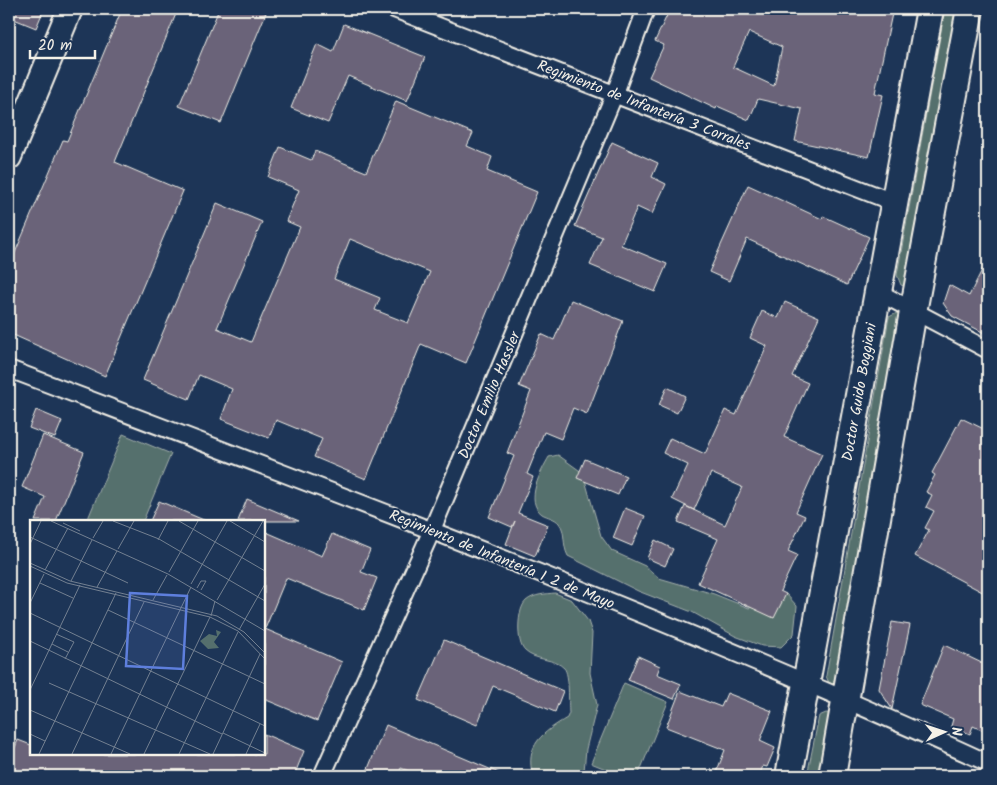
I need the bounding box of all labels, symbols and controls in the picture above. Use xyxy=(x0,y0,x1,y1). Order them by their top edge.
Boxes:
scale bar xyxy=(30,28,95,60)
text: 20 m xyxy=(38,34,72,58)
street label: Regimiento de Infantería 3 Corrales xyxy=(533,54,754,158)
street label: Doctor Guido Boggiani xyxy=(836,320,884,463)
street label: Doctor Emilio Hassler xyxy=(452,327,528,463)
street label: Regimiento de Infantería 1 2 de Mayo xyxy=(385,504,618,616)
inset map xyxy=(30,520,265,755)
north arrow xyxy=(920,708,970,758)
text: N xyxy=(945,726,967,737)

